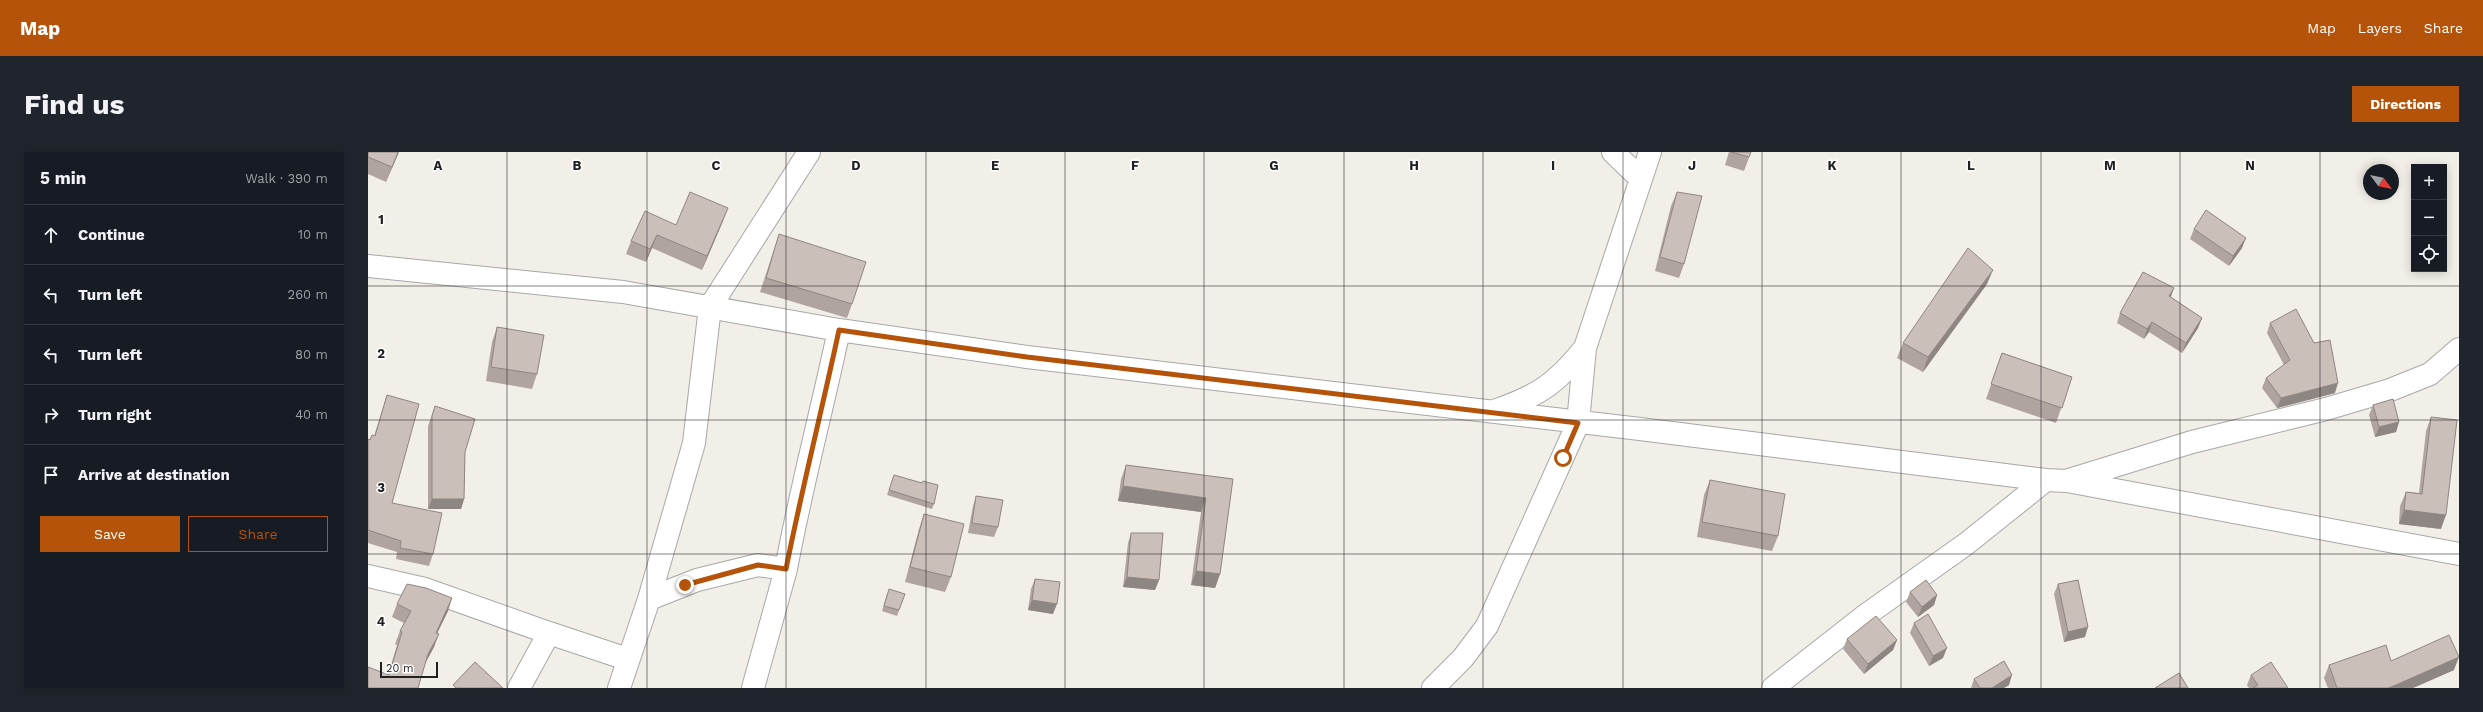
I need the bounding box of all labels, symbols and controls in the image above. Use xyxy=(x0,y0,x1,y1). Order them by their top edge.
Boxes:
text: Map xyxy=(20,17,60,40)
text: Map xyxy=(2307,20,2336,36)
text: Layers xyxy=(2358,20,2402,36)
text: Share xyxy=(2424,20,2463,36)
button: Directions xyxy=(2352,86,2459,122)
text: Find us xyxy=(24,88,124,121)
text: A xyxy=(434,158,443,173)
text: B xyxy=(573,158,582,173)
text: C xyxy=(712,158,721,173)
text: D xyxy=(851,158,861,173)
text: E xyxy=(991,158,999,173)
text: F xyxy=(1131,158,1139,173)
text: G xyxy=(1269,158,1279,173)
text: H xyxy=(1409,158,1419,173)
text: I xyxy=(1551,158,1555,173)
text: J xyxy=(1688,158,1696,173)
text: K xyxy=(1827,158,1837,173)
text: L xyxy=(1967,158,1975,173)
text: M xyxy=(2104,158,2116,173)
text: N xyxy=(2245,158,2255,173)
north arrow xyxy=(2363,164,2399,200)
map controls xyxy=(2411,164,2447,272)
button: + xyxy=(2411,164,2447,200)
text: 5 min xyxy=(40,168,86,188)
text: Walk · 390 m xyxy=(245,171,328,186)
button: − xyxy=(2411,200,2447,236)
text: 1 xyxy=(378,212,384,227)
icon: ahead xyxy=(40,224,62,246)
text: Continue xyxy=(78,226,145,244)
text: 10 m xyxy=(298,227,328,242)
button: locate xyxy=(2411,236,2447,272)
icon: left xyxy=(40,284,62,306)
text: Turn left xyxy=(78,286,142,304)
text: 260 m xyxy=(288,287,328,302)
icon: left xyxy=(40,344,62,366)
text: Turn left xyxy=(78,346,142,364)
text: 2 xyxy=(377,346,385,361)
text: 80 m xyxy=(295,347,328,362)
icon: right xyxy=(40,404,62,426)
text: Turn right xyxy=(78,406,151,424)
text: 40 m xyxy=(295,407,328,422)
route start xyxy=(1554,449,1572,467)
icon: arrive xyxy=(40,464,62,486)
text: Arrive at destination xyxy=(78,466,230,484)
text: 3 xyxy=(377,480,385,495)
button: Save xyxy=(40,516,180,552)
button: Share xyxy=(188,516,328,552)
route end xyxy=(676,576,694,594)
text: 4 xyxy=(377,614,386,629)
scale bar xyxy=(380,660,438,679)
text: 20 m xyxy=(386,662,414,675)

